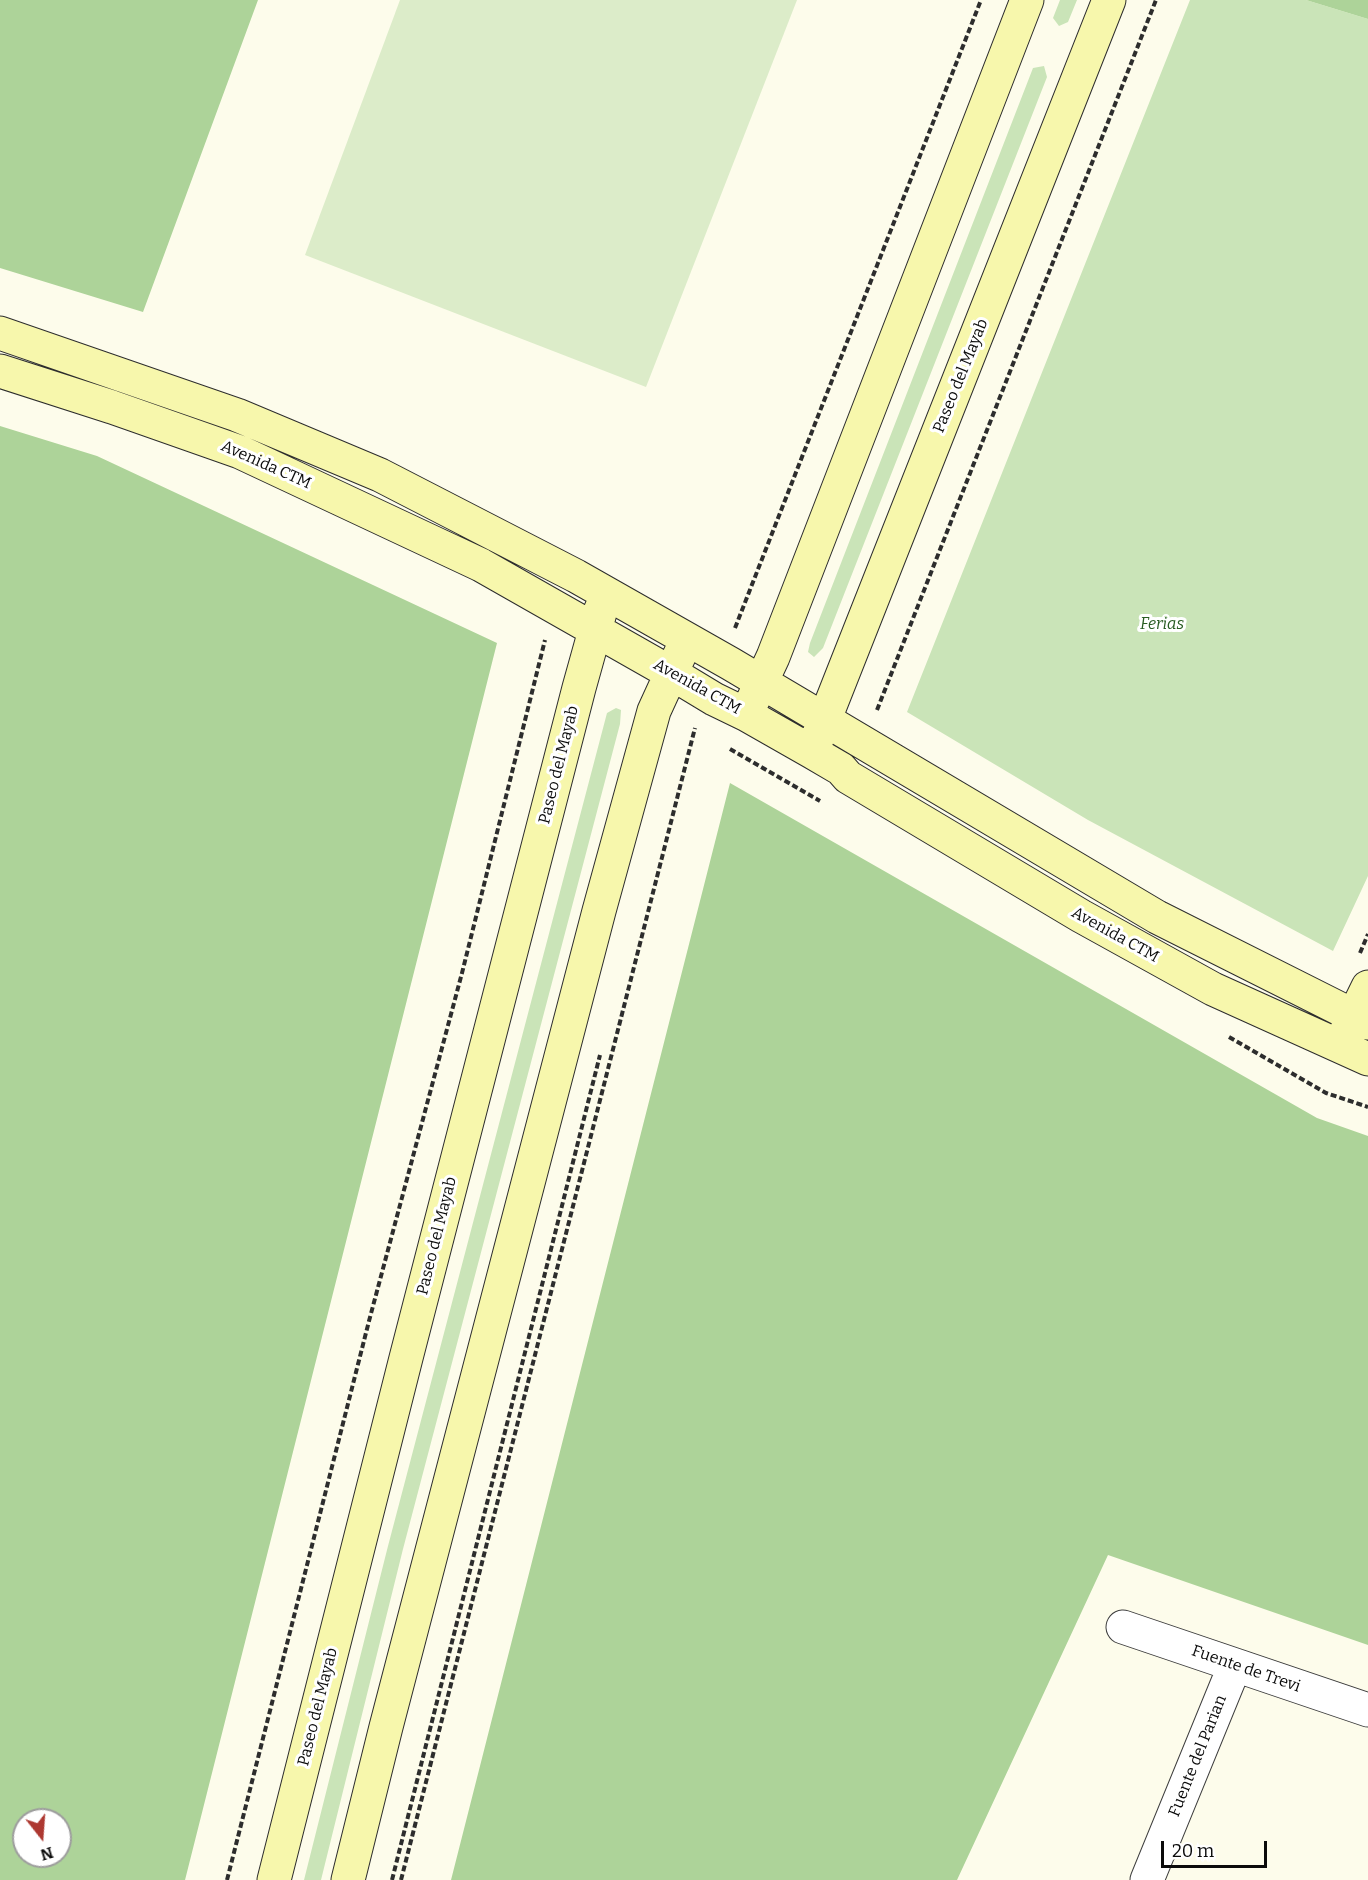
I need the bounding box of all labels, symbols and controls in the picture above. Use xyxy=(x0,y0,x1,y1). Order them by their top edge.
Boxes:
street label: Paseo del Mayab xyxy=(929,316,993,436)
street label: Avenida CTM xyxy=(218,437,314,493)
park label: Ferias xyxy=(1140,615,1184,635)
street label: Avenida CTM xyxy=(650,655,744,719)
street label: Paseo del Mayab xyxy=(535,704,583,826)
street label: Avenida CTM xyxy=(1068,903,1162,967)
street label: Paseo del Mayab xyxy=(413,1175,461,1297)
street label: Fuente de Trevi xyxy=(1189,1641,1303,1697)
street label: Paseo del Mayab xyxy=(294,1646,342,1768)
street label: Fuente del Parian xyxy=(1165,1692,1231,1820)
north arrow xyxy=(12,1808,72,1868)
scale bar xyxy=(1164,1829,1270,1867)
text: 20 m xyxy=(1172,1840,1214,1862)
text: N xyxy=(38,1843,56,1865)

